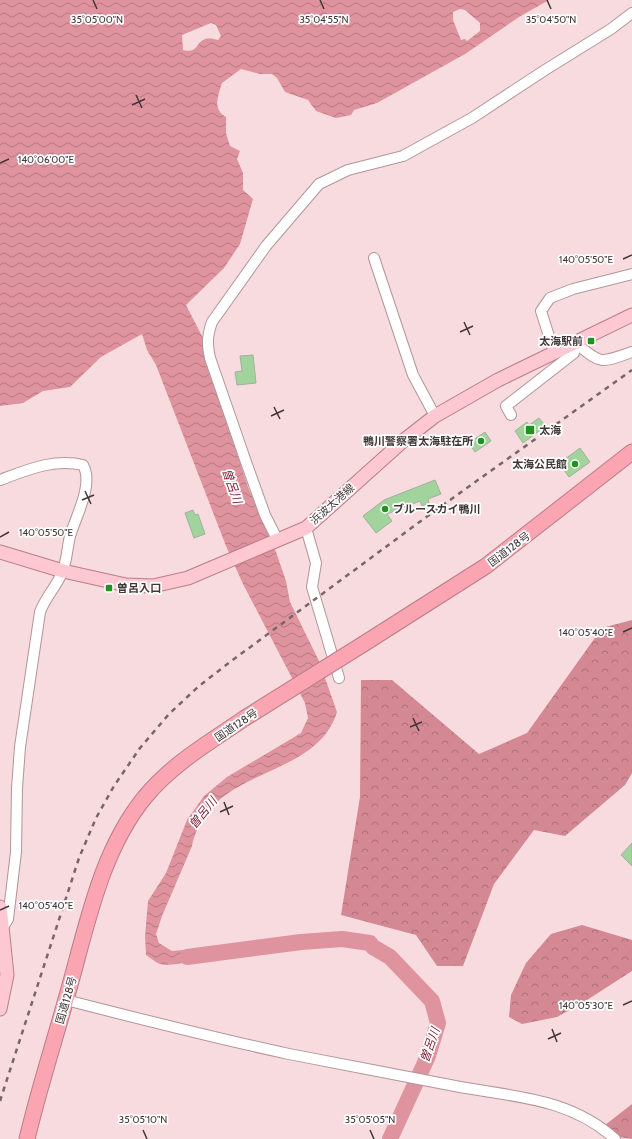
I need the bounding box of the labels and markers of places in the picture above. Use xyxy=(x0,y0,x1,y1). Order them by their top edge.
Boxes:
place label: 太海駅前 xyxy=(539,334,583,348)
marker: 太海駅前 xyxy=(586,336,596,346)
place label: 太海 xyxy=(539,423,561,437)
marker: 太海 xyxy=(524,424,536,436)
place label: 鴨川警察署太海駐在所 xyxy=(363,434,473,448)
marker: 鴨川警察署太海駐在所 xyxy=(476,436,486,446)
place label: 太海公民館 xyxy=(512,457,567,471)
marker: 太海公民館 xyxy=(570,459,580,469)
place label: ブルースカイ鴨川 xyxy=(393,502,480,516)
marker: ブルースカイ鴨川 xyxy=(380,504,390,514)
place label: 曽呂入口 xyxy=(117,581,161,595)
marker: 曽呂入口 xyxy=(104,583,114,593)

